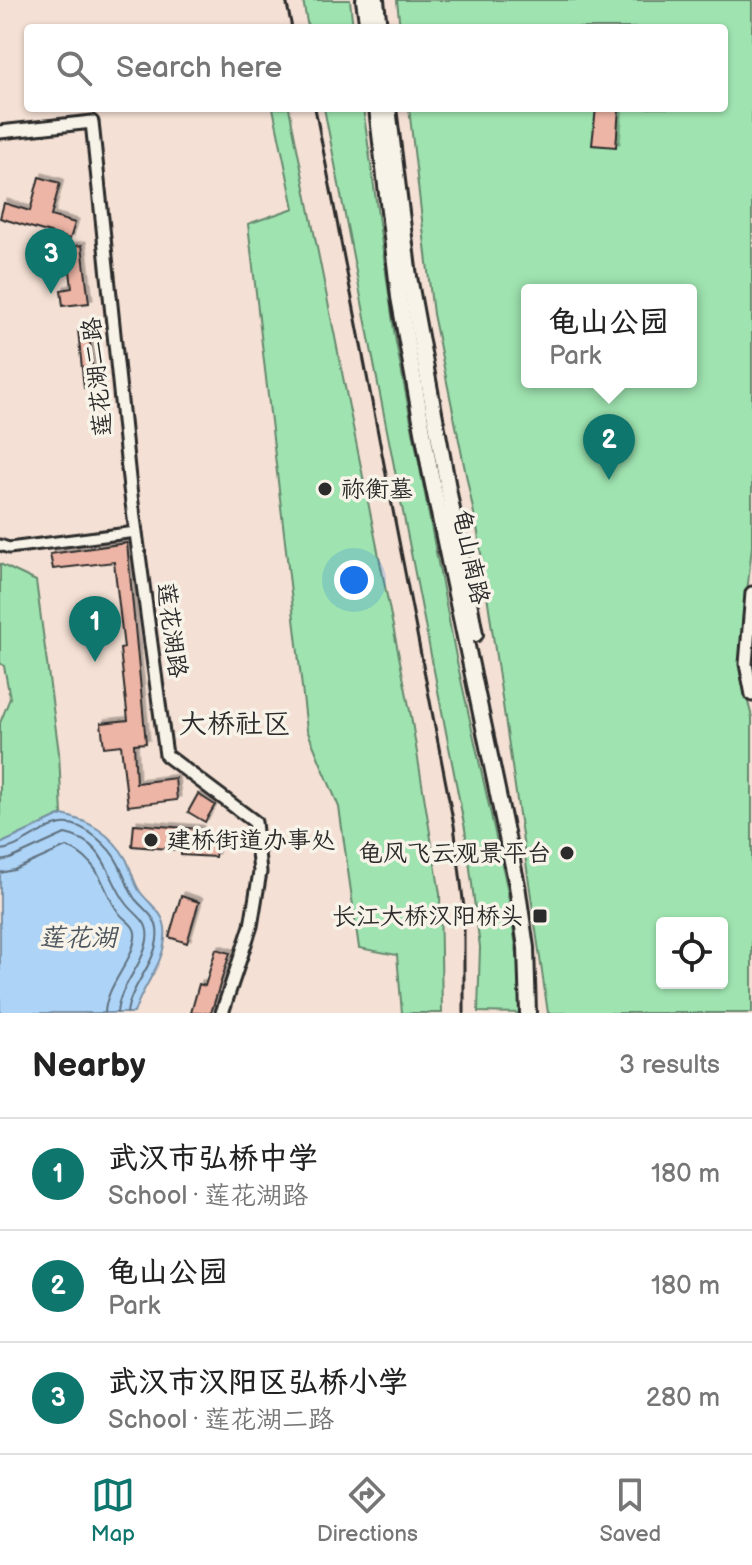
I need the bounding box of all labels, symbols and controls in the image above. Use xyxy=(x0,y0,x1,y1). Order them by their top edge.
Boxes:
search box xyxy=(24,24,728,112)
icon: search xyxy=(52,46,96,90)
text: Search here xyxy=(116,50,282,86)
pin: 3 xyxy=(25,228,77,294)
popup xyxy=(521,284,697,388)
text: 龟山公园 xyxy=(549,305,669,341)
street label: 莲花湖二路 xyxy=(77,316,118,438)
text: Park xyxy=(549,341,601,372)
pin: 2 xyxy=(583,414,635,480)
place label: 祢衡墓 xyxy=(341,475,413,504)
marker: 祢衡墓 xyxy=(316,480,334,498)
street label: 龟山南路 xyxy=(446,507,495,607)
your location xyxy=(334,560,374,600)
street label: 莲花湖路 xyxy=(150,581,193,680)
pin: 1 xyxy=(69,596,121,662)
district label: 大桥社区 xyxy=(179,708,291,741)
place label: 建桥街道办事处 xyxy=(167,826,335,855)
marker: 建桥街道办事处 xyxy=(142,831,160,849)
place label: 龟风飞云观景平台 xyxy=(359,839,551,868)
marker: 龟风飞云观景平台 xyxy=(558,844,576,862)
place label: 长江大桥汉阳桥头 xyxy=(332,902,524,931)
marker: 长江大桥汉阳桥头 xyxy=(531,907,549,925)
map controls xyxy=(656,917,728,989)
button: locate xyxy=(656,917,728,989)
water label: 莲花湖 xyxy=(39,923,120,954)
text: Nearby xyxy=(32,1045,146,1086)
text: 3 results xyxy=(619,1050,720,1081)
text: 武汉市弘桥中学 xyxy=(108,1141,318,1177)
text: 1 xyxy=(53,1159,63,1190)
text: 180 m xyxy=(651,1159,720,1190)
text: School · 莲花湖路 xyxy=(108,1181,308,1212)
text: 龟山公园 xyxy=(108,1255,228,1291)
text: 2 xyxy=(50,1271,66,1302)
text: 180 m xyxy=(651,1271,720,1302)
text: Park xyxy=(108,1291,160,1322)
text: 武汉市汉阳区弘桥小学 xyxy=(108,1365,408,1401)
text: 3 xyxy=(50,1383,66,1414)
text: 280 m xyxy=(646,1383,720,1414)
text: School · 莲花湖二路 xyxy=(108,1405,334,1436)
tab: Map xyxy=(91,1473,135,1548)
tab: Directions xyxy=(317,1473,418,1548)
tab: Saved xyxy=(599,1473,661,1548)

